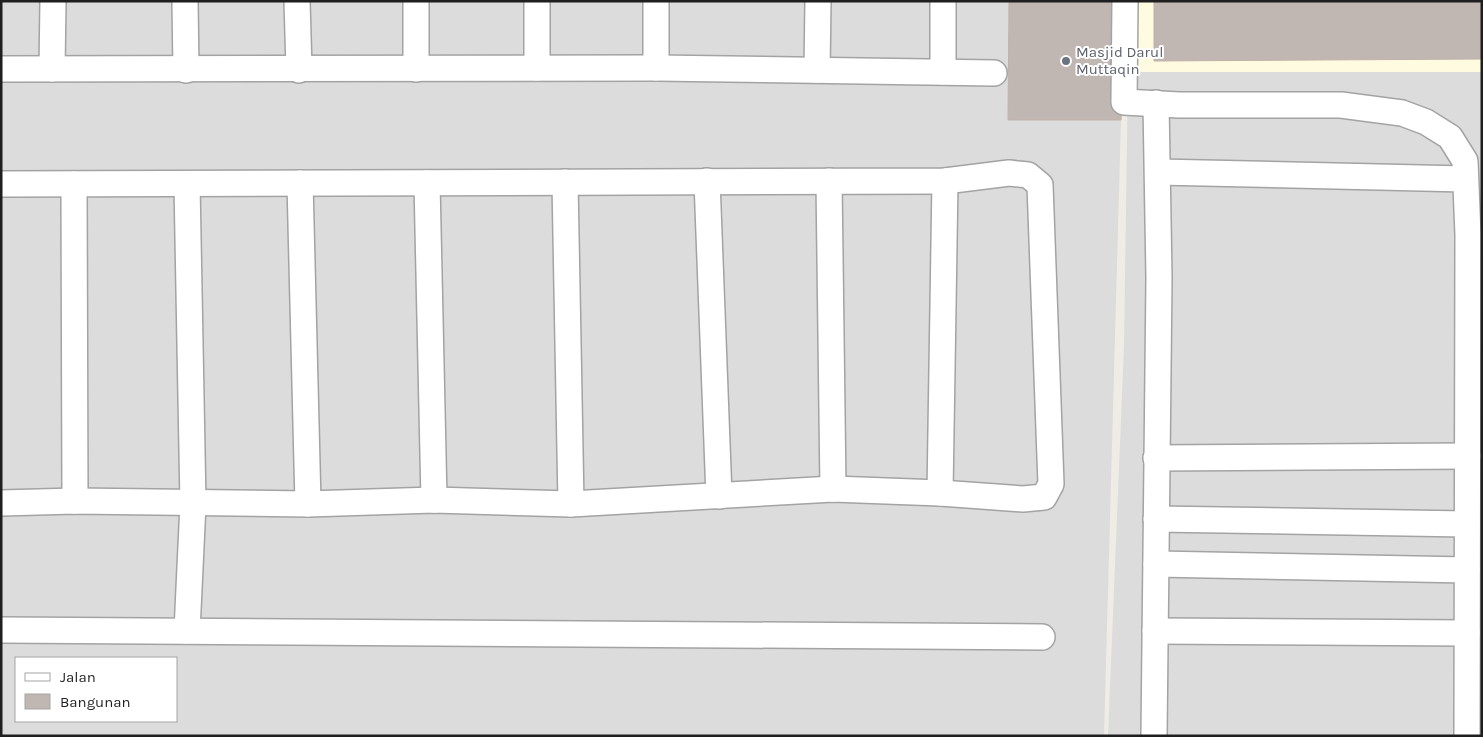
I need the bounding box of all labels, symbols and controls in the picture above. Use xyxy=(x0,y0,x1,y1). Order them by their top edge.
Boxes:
place label: Masjid Darul Muttaqin xyxy=(1076,43,1163,78)
marker: Masjid Darul Muttaqin xyxy=(1060,55,1072,67)
legend xyxy=(15,657,178,722)
text: Jalan xyxy=(60,668,96,686)
text: Bangunan xyxy=(60,693,131,711)

